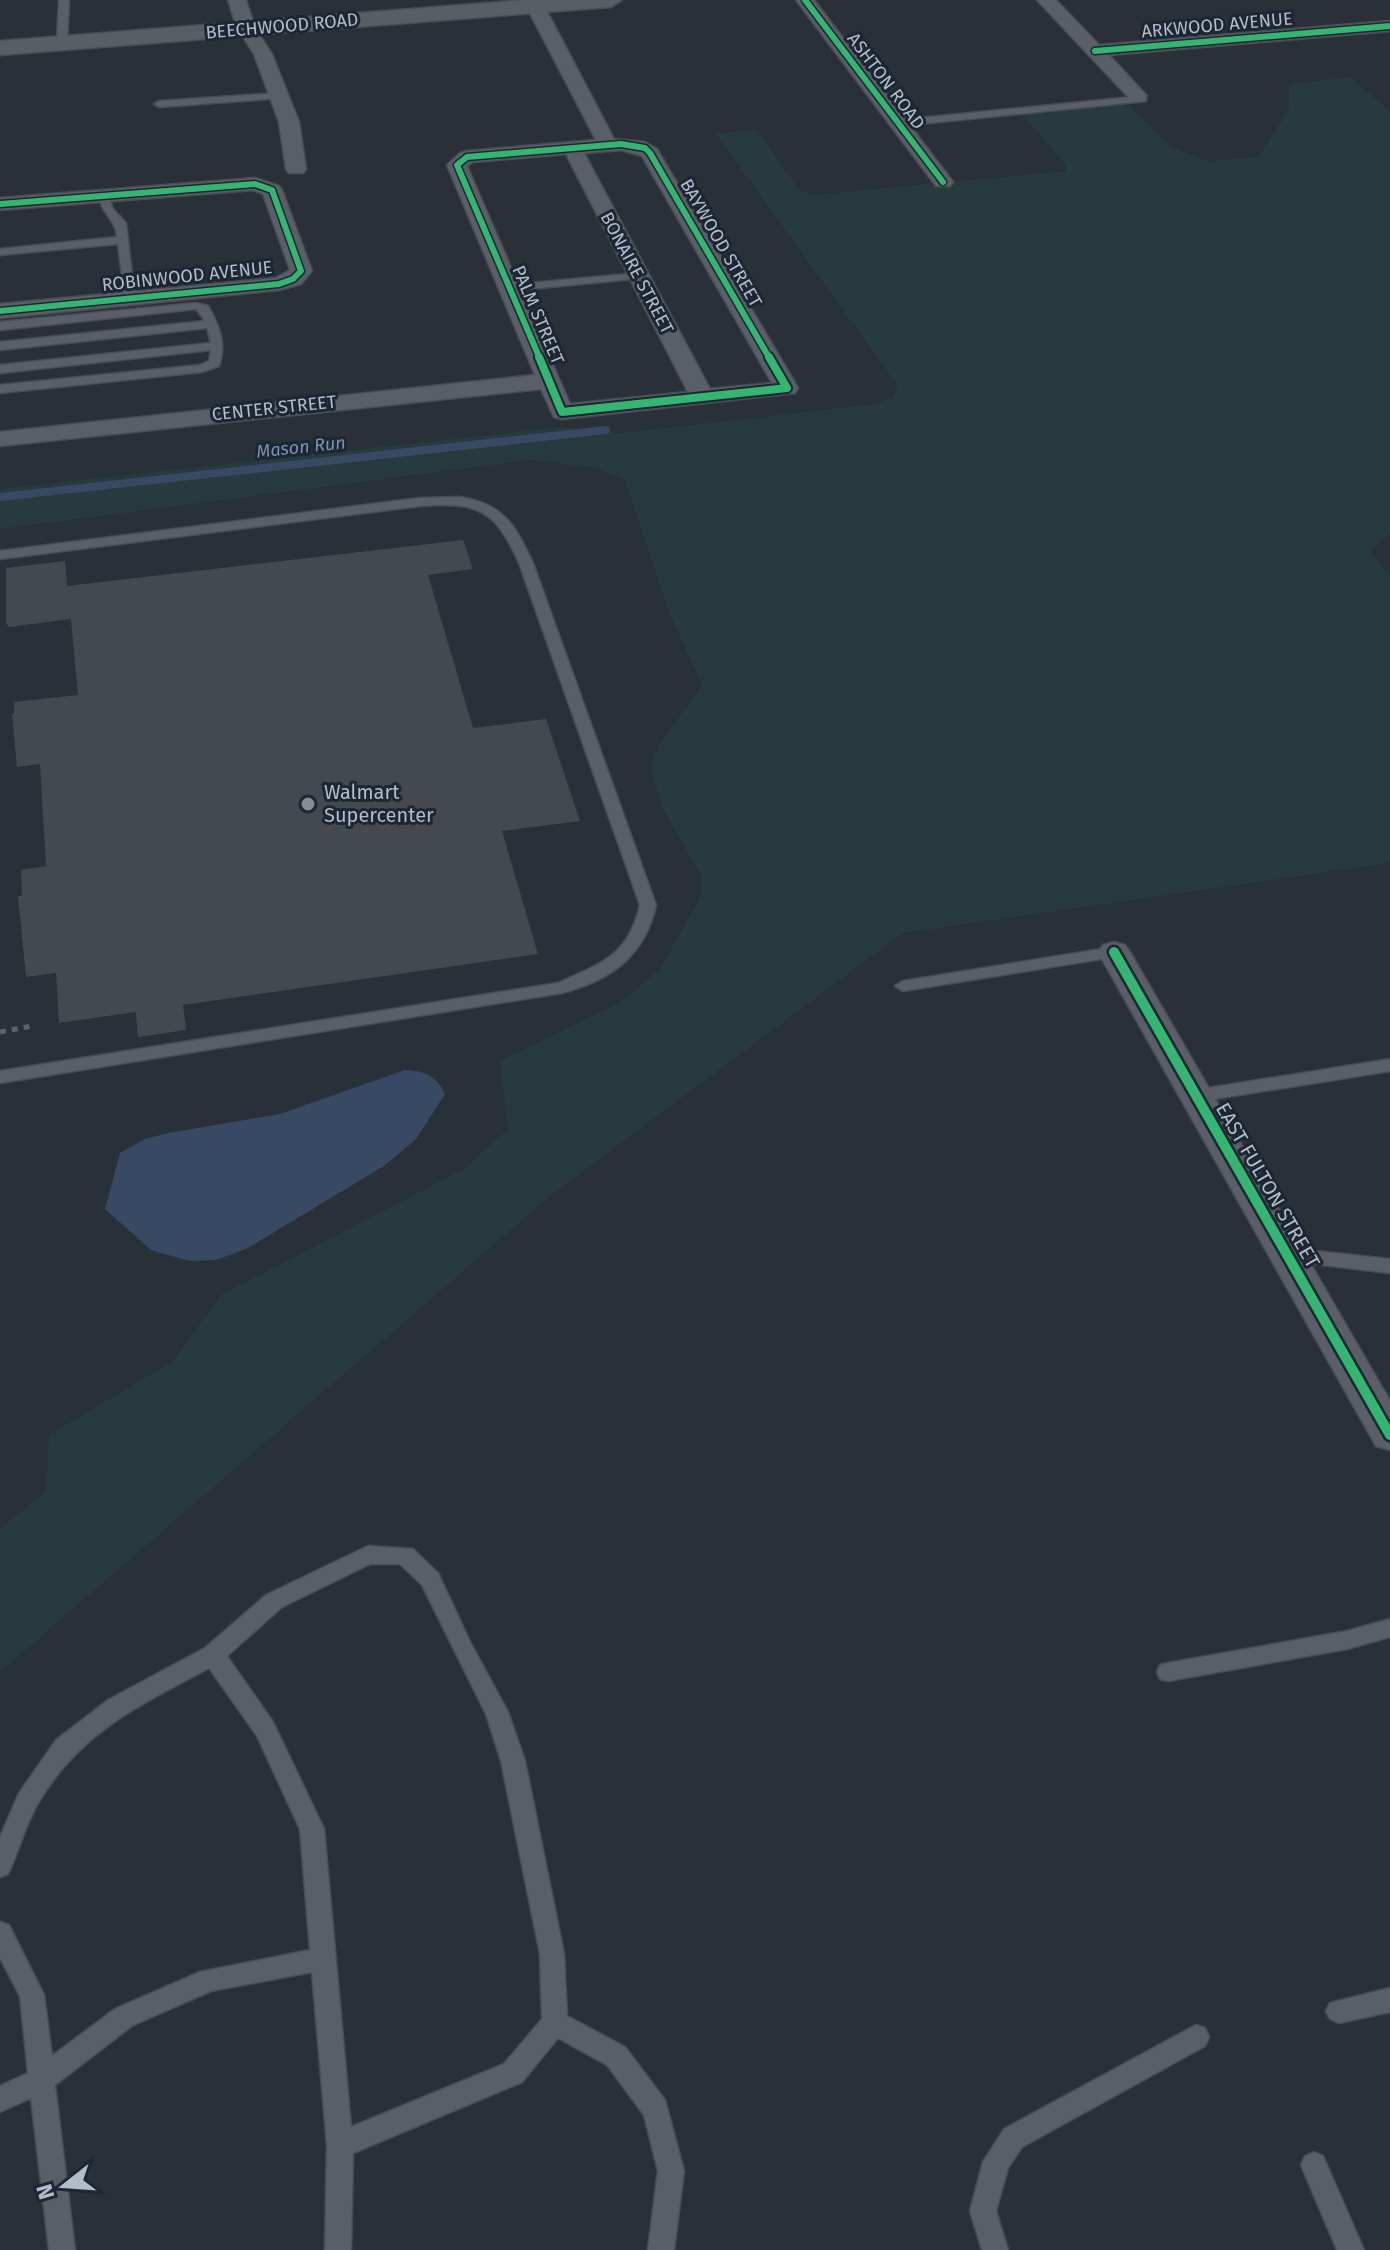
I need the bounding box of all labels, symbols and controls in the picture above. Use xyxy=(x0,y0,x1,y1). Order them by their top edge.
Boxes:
street label: ARKWOOD AVENUE xyxy=(1141,7,1293,43)
street label: BEECHWOOD ROAD xyxy=(205,8,359,44)
street label: ASHTON ROAD xyxy=(842,28,930,134)
street label: BAYWOOD STREET xyxy=(675,175,767,312)
street label: BONAIRE STREET xyxy=(596,208,679,338)
street label: ROBINWOOD AVENUE xyxy=(101,256,273,296)
street label: PALM STREET xyxy=(507,262,569,368)
street label: CENTER STREET xyxy=(211,390,338,425)
water label: Mason Run xyxy=(255,431,347,463)
place label: Walmart Supercenter xyxy=(324,780,434,827)
marker: Walmart Supercenter xyxy=(299,795,317,813)
street label: EAST FULTON STREET xyxy=(1211,1098,1325,1272)
north arrow xyxy=(24,2146,104,2226)
text: N xyxy=(30,2181,60,2203)

